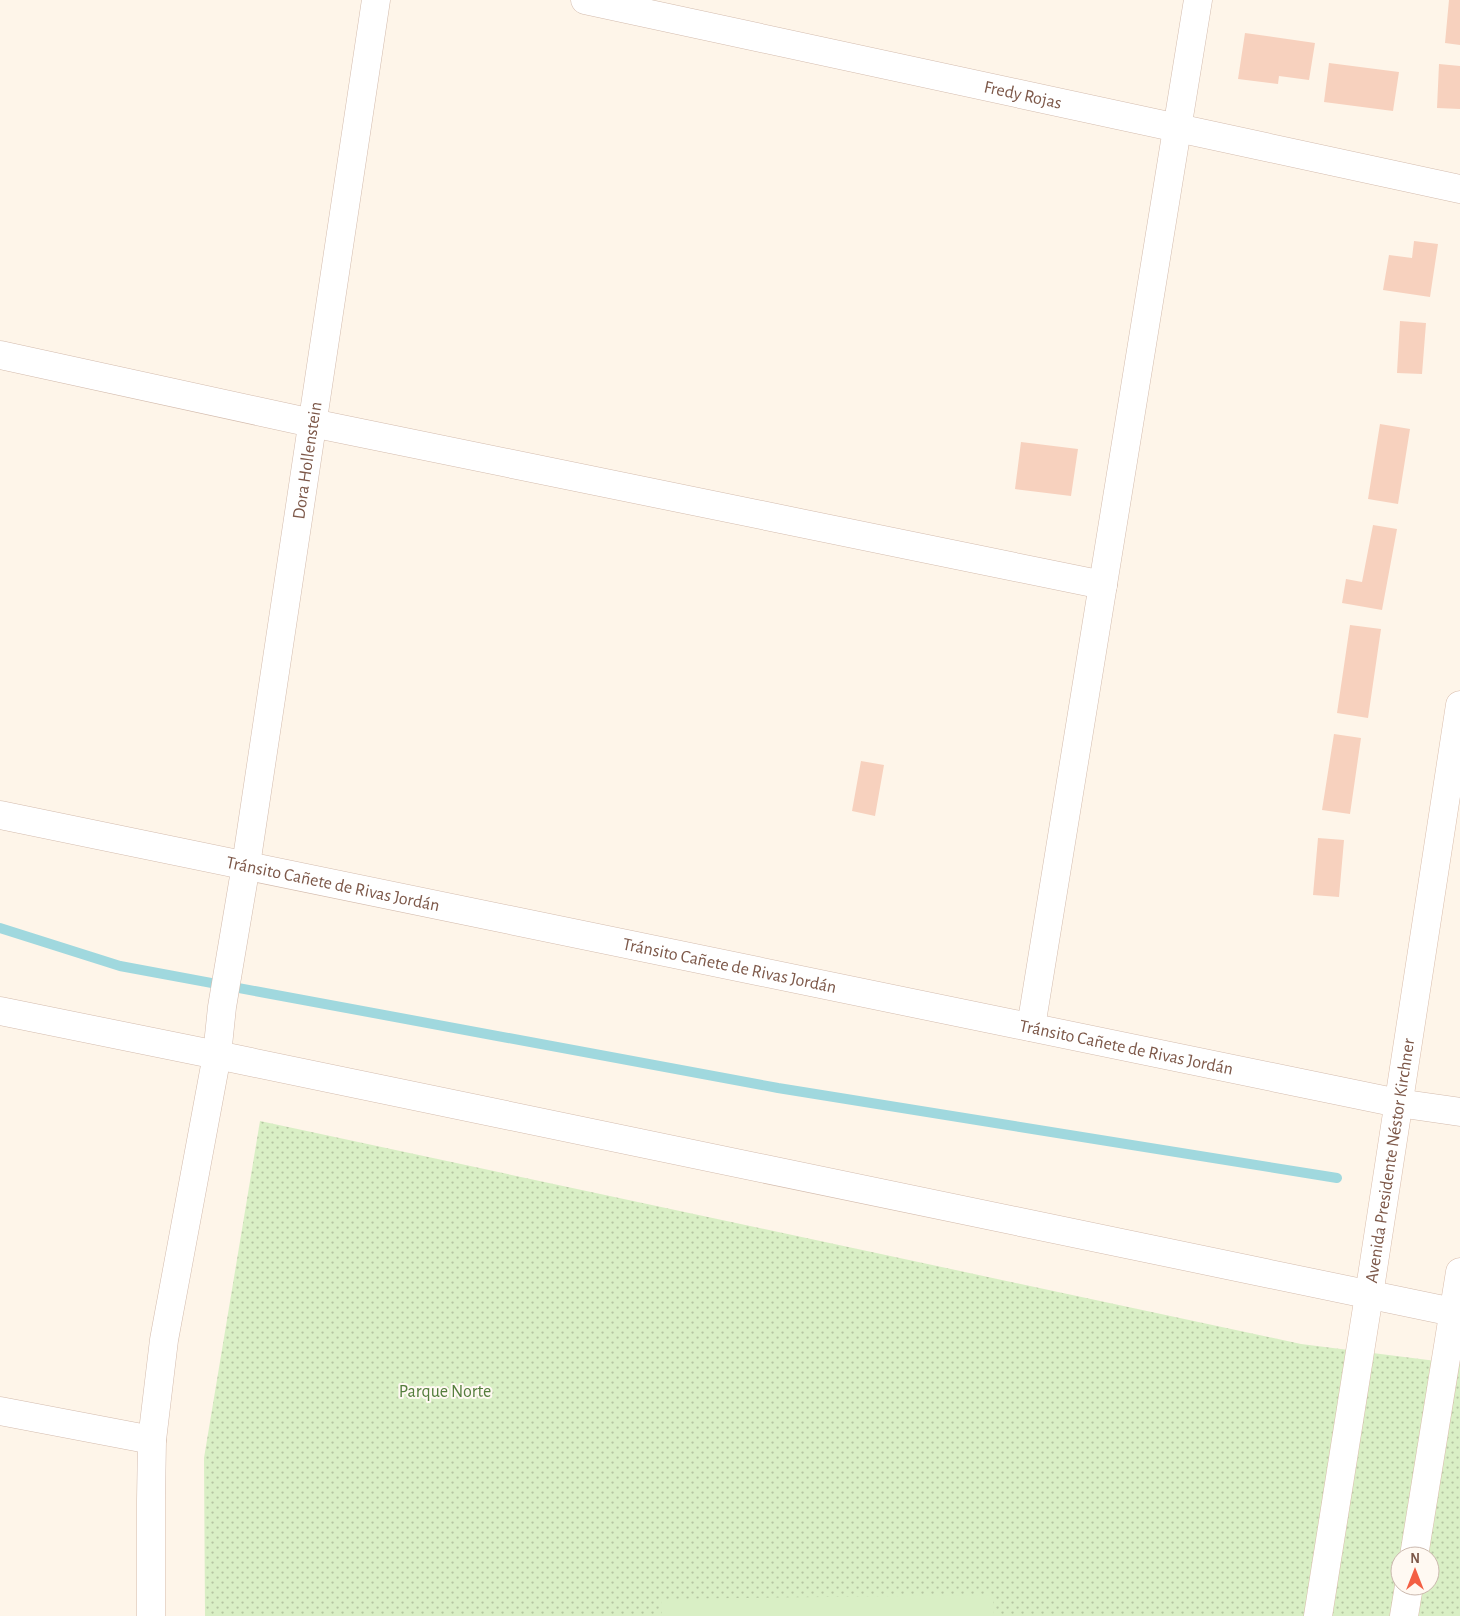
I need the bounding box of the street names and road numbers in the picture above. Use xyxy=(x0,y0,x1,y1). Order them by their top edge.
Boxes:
street label: Fredy Rojas xyxy=(982,78,1063,113)
street label: Dora Hollenstein xyxy=(290,401,326,521)
street label: Tránsito Cañete de Rivas Jordán xyxy=(224,854,441,915)
street label: Tránsito Cañete de Rivas Jordán xyxy=(621,936,838,997)
street label: Tránsito Cañete de Rivas Jordán xyxy=(1018,1017,1235,1079)
street label: Avenida Presidente Néstor Kirchner xyxy=(1363,1037,1419,1284)

